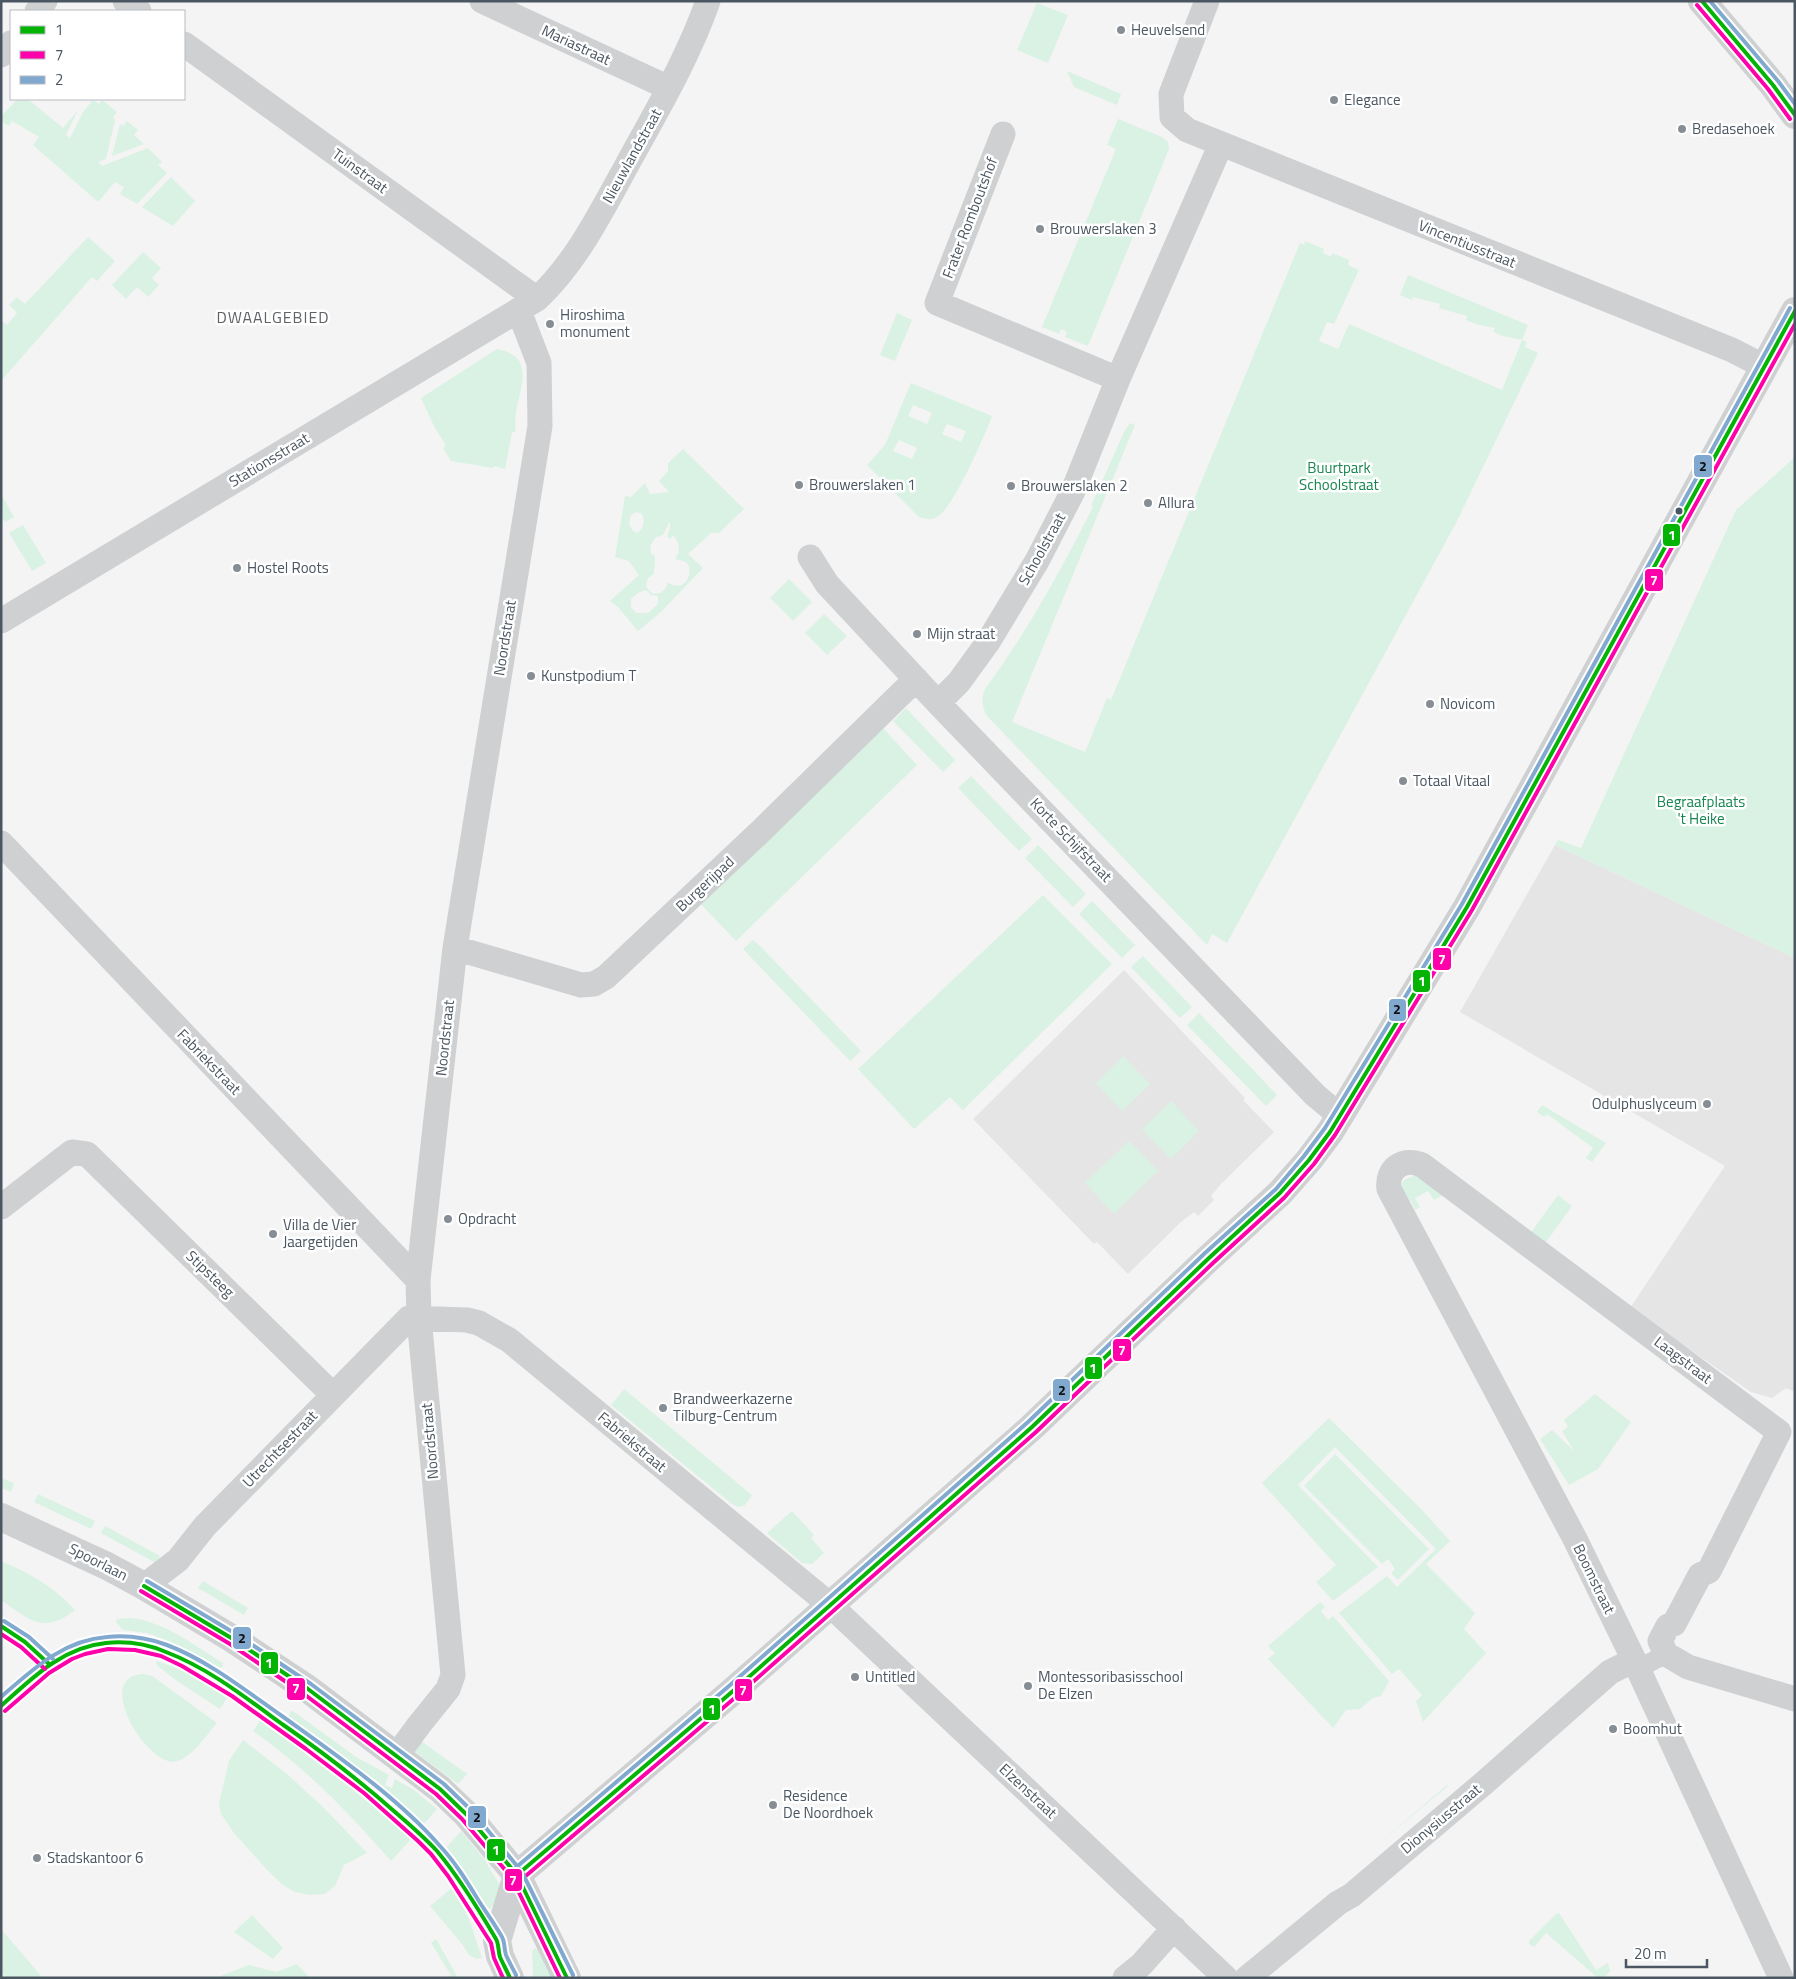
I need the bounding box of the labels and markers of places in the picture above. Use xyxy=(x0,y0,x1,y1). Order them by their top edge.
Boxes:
place label: Heuvelsend xyxy=(1131,18,1205,41)
marker: Heuvelsend xyxy=(1115,24,1127,36)
place label: Elegance xyxy=(1344,88,1401,111)
marker: Elegance xyxy=(1328,94,1340,106)
place label: Bredasehoek xyxy=(1692,117,1775,140)
marker: Bredasehoek xyxy=(1676,123,1688,135)
place label: Brouwerslaken 3 xyxy=(1050,217,1157,240)
marker: Brouwerslaken 3 xyxy=(1034,223,1046,235)
place label: Hiroshima monument xyxy=(560,303,631,343)
marker: Hiroshima monument xyxy=(544,318,556,330)
place label: Brouwerslaken 1 xyxy=(809,473,916,496)
place label: Brouwerslaken 2 xyxy=(1021,474,1128,497)
marker: Brouwerslaken 1 xyxy=(793,479,805,491)
marker: Brouwerslaken 2 xyxy=(1005,480,1017,492)
place label: Allura xyxy=(1158,491,1195,514)
marker: Allura xyxy=(1142,497,1154,509)
unlabelled marker xyxy=(1674,506,1684,516)
place label: Hostel Roots xyxy=(247,556,329,579)
marker: Hostel Roots xyxy=(231,562,243,574)
place label: Mijn straat xyxy=(927,622,996,645)
marker: Mijn straat xyxy=(911,628,923,640)
place label: Kunstpodium T xyxy=(541,664,636,687)
marker: Kunstpodium T xyxy=(525,670,537,682)
place label: Novicom xyxy=(1440,692,1495,715)
marker: Novicom xyxy=(1424,698,1436,710)
place label: Totaal Vitaal xyxy=(1413,769,1490,792)
marker: Totaal Vitaal xyxy=(1397,775,1409,787)
place label: Odulphuslyceum xyxy=(1592,1092,1697,1115)
marker: Odulphuslyceum xyxy=(1701,1098,1713,1110)
place label: Opdracht xyxy=(458,1207,517,1230)
place label: Villa de Vier Jaargetijden xyxy=(283,1213,358,1253)
marker: Opdracht xyxy=(442,1213,454,1225)
marker: Villa de Vier Jaargetijden xyxy=(267,1228,279,1240)
place label: Brandweerkazerne Tilburg-Centrum xyxy=(673,1387,792,1427)
marker: Brandweerkazerne Tilburg-Centrum xyxy=(657,1402,669,1414)
place label: Untitled xyxy=(865,1665,915,1688)
place label: Montessoribasisschool De Elzen xyxy=(1038,1665,1183,1705)
marker: Untitled xyxy=(849,1671,861,1683)
marker: Montessoribasisschool De Elzen xyxy=(1022,1680,1034,1692)
place label: Boomhut xyxy=(1623,1717,1683,1740)
marker: Boomhut xyxy=(1607,1723,1619,1735)
place label: Residence De Noordhoek xyxy=(783,1784,873,1824)
marker: Residence De Noordhoek xyxy=(767,1799,779,1811)
place label: Stadskantoor 6 xyxy=(47,1846,143,1869)
marker: Stadskantoor 6 xyxy=(31,1852,43,1864)

